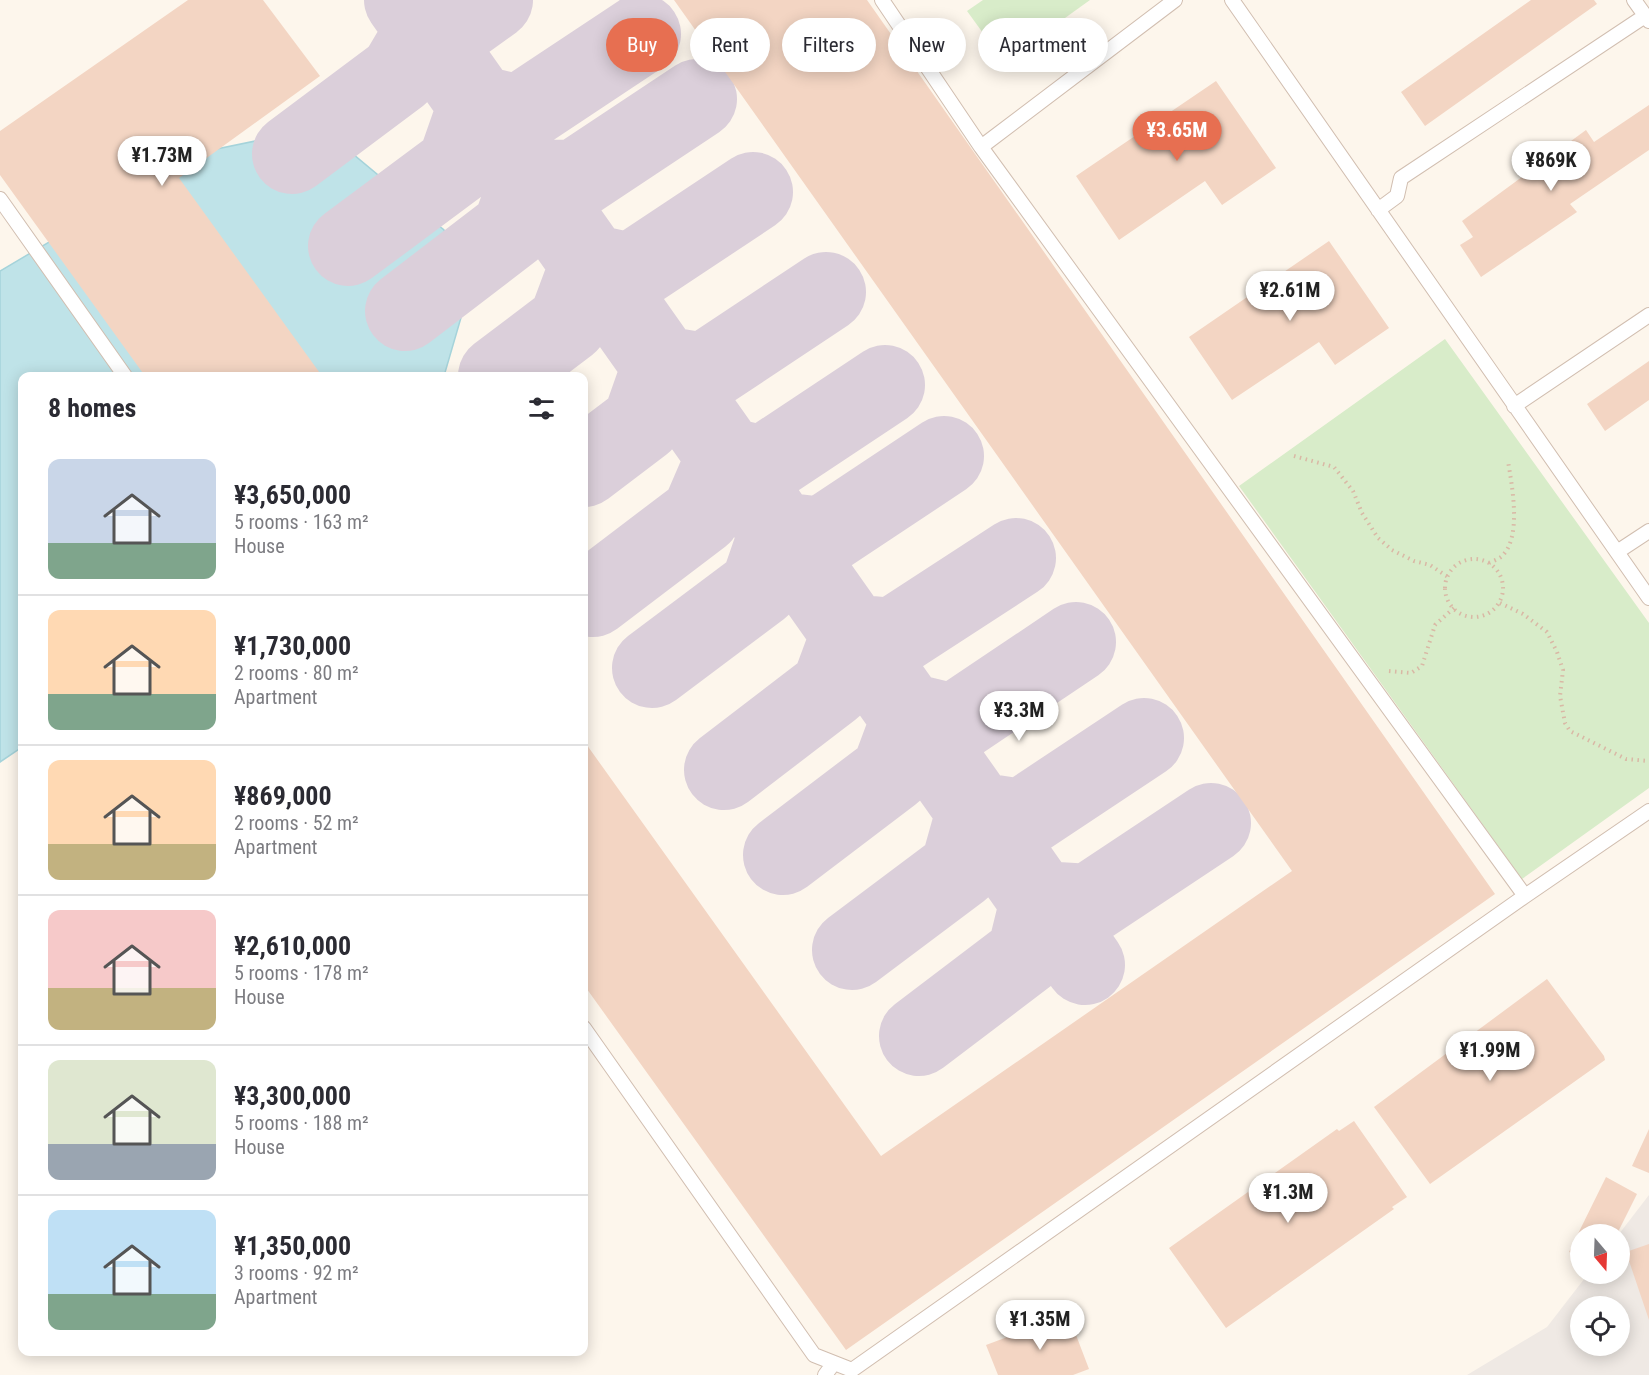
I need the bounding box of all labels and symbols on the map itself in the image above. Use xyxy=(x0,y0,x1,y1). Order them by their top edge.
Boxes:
pin: ¥3.65M xyxy=(1128,111,1226,162)
pin: ¥1.73M xyxy=(113,136,211,187)
pin: ¥869K xyxy=(1509,141,1593,192)
pin: ¥2.61M xyxy=(1241,271,1339,322)
pin: ¥3.3M xyxy=(977,691,1061,742)
pin: ¥1.99M xyxy=(1441,1031,1539,1082)
pin: ¥1.3M xyxy=(1246,1173,1330,1224)
north arrow xyxy=(1570,1224,1630,1284)
pin: ¥1.35M xyxy=(991,1300,1089,1351)

